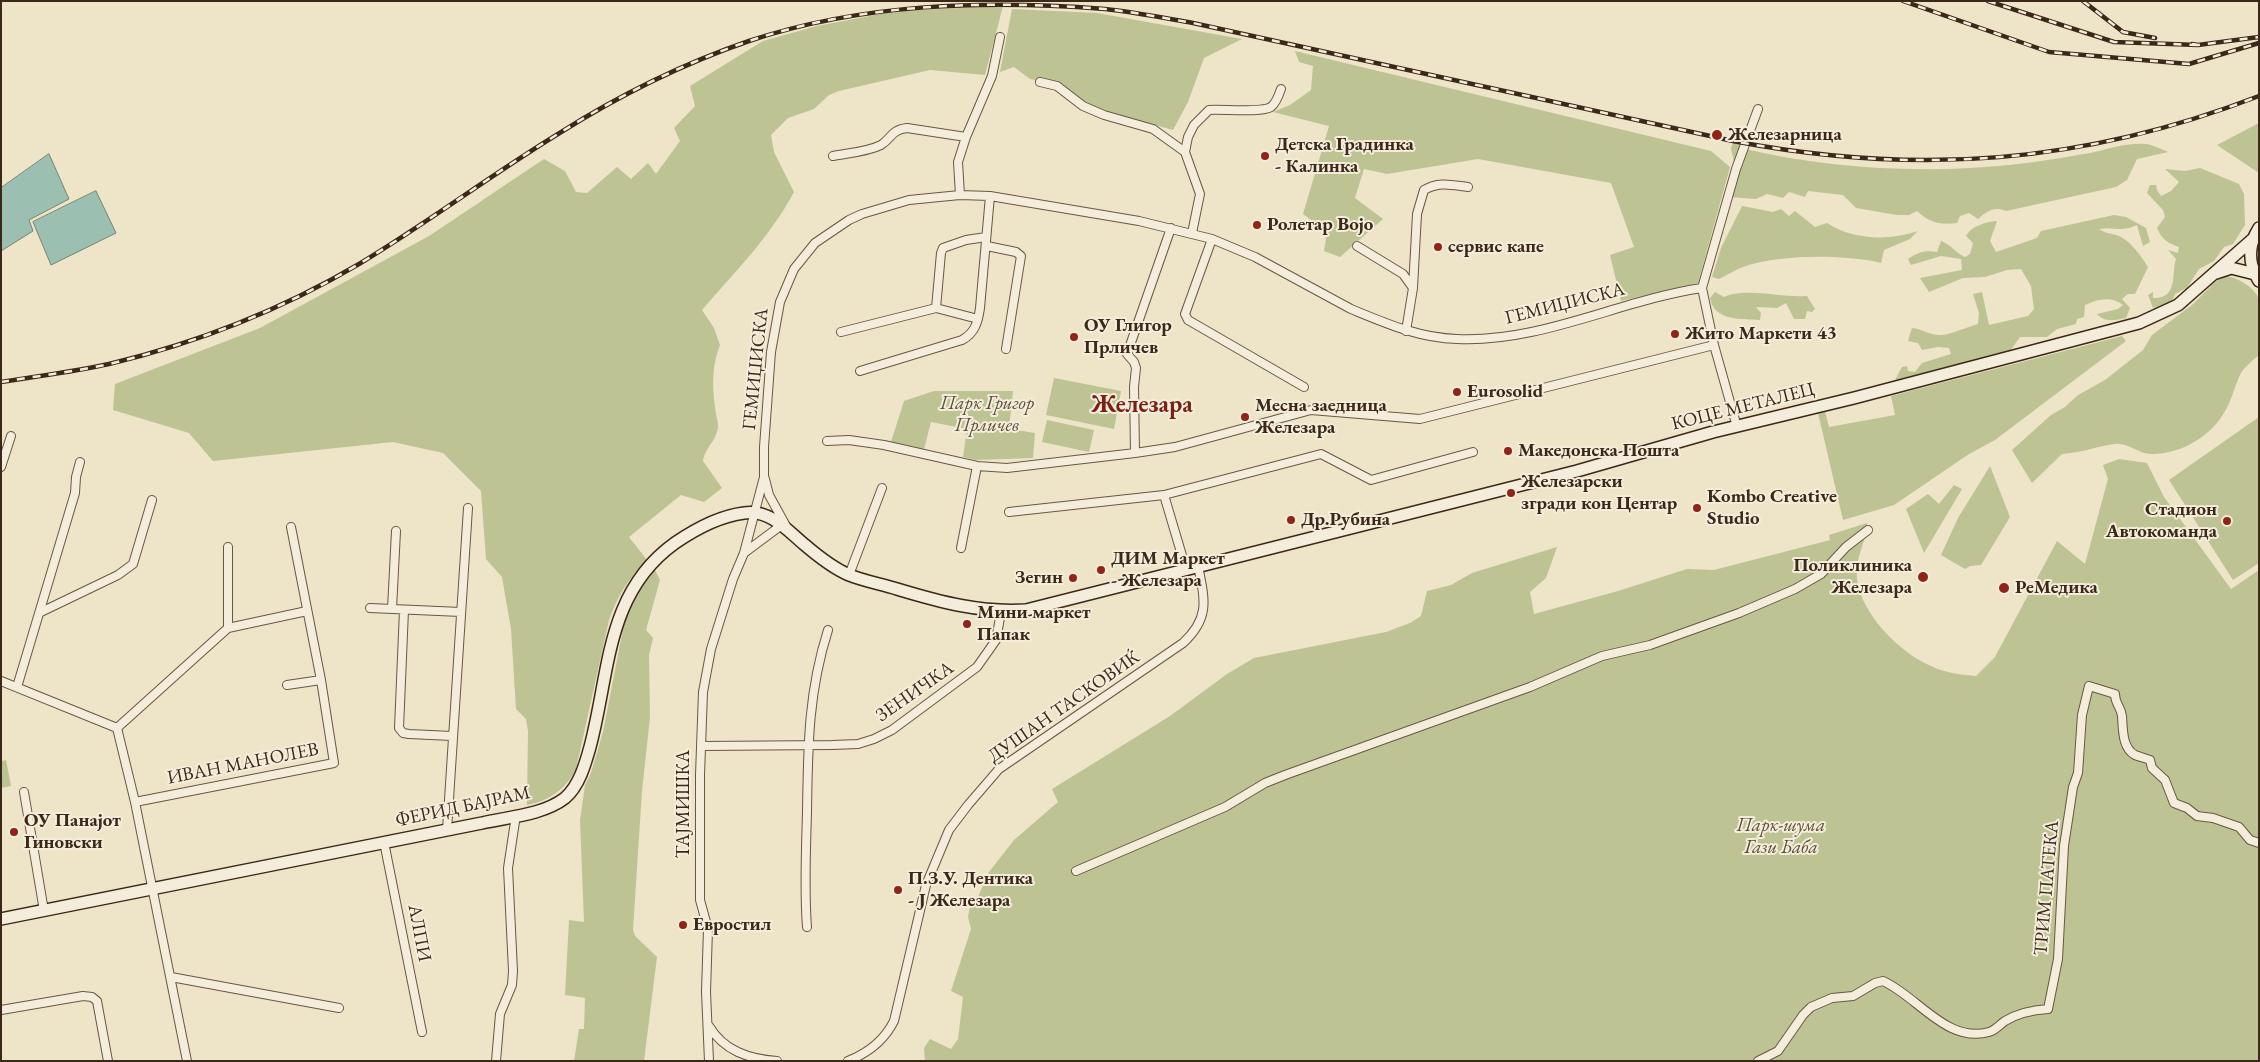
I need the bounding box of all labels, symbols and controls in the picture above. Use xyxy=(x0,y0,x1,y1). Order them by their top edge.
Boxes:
place label: Железарница xyxy=(1728,124,1842,146)
marker: Железарница xyxy=(1710,128,1724,142)
place label: Детска Градинка - Калинка xyxy=(1275,134,1414,178)
marker: Детска Градинка - Калинка xyxy=(1259,150,1271,162)
place label: Ролетар Војо xyxy=(1267,214,1373,236)
marker: Ролетар Војо xyxy=(1251,219,1263,231)
place label: сервис капе xyxy=(1448,236,1544,258)
marker: сервис капе xyxy=(1432,241,1444,253)
street label: ГЕМИЏИСКА xyxy=(1503,278,1627,330)
street label: ГЕМИЏИСКА xyxy=(738,307,774,431)
place label: ОУ Глигор Прличев xyxy=(1084,315,1172,359)
place label: Жито Маркети 43 xyxy=(1685,323,1837,345)
marker: Жито Маркети 43 xyxy=(1669,328,1681,340)
marker: ОУ Глигор Прличев xyxy=(1068,331,1080,343)
street label: КОЦЕ МЕТАЛЕЦ xyxy=(1669,378,1817,436)
place label: Eurosolid xyxy=(1467,381,1543,403)
marker: Eurosolid xyxy=(1451,386,1463,398)
district label: Железара xyxy=(1091,391,1193,419)
park label: Парк Григор Прличев xyxy=(940,393,1034,437)
place label: Месна заедница Железара xyxy=(1255,395,1387,439)
marker: Месна заедница Железара xyxy=(1239,411,1251,423)
place label: Македонска Пошта xyxy=(1518,440,1679,462)
marker: Македонска Пошта xyxy=(1502,445,1514,457)
place label: Железарски згради кон Центар xyxy=(1521,471,1677,515)
place label: Kombo Creative Studio xyxy=(1707,486,1837,530)
marker: Железарски згради кон Центар xyxy=(1505,487,1517,499)
place label: Стадион Автокоманда xyxy=(2106,499,2217,543)
marker: Kombo Creative Studio xyxy=(1691,502,1703,514)
place label: Др.Рубина xyxy=(1301,509,1390,531)
marker: Др.Рубина xyxy=(1285,514,1297,526)
marker: Стадион Автокоманда xyxy=(2221,515,2233,527)
place label: ДИМ Маркет - Железара xyxy=(1111,548,1225,592)
place label: Поликлиника Железара xyxy=(1793,555,1912,599)
marker: ДИМ Маркет - Железара xyxy=(1095,564,1107,576)
place label: Зегин xyxy=(1015,567,1063,589)
marker: Поликлиника Железара xyxy=(1916,570,1930,584)
marker: Зегин xyxy=(1067,572,1079,584)
place label: РеМедика xyxy=(2015,577,2098,599)
marker: РеМедика xyxy=(1997,581,2011,595)
place label: Мини маркет Папак xyxy=(977,602,1090,646)
marker: Мини маркет Папак xyxy=(961,618,973,630)
street label: ДУШАН ТАСКОВИЌ xyxy=(984,646,1144,768)
street label: ЗЕНИЧКА xyxy=(872,657,958,727)
street label: ИВАН МАНОЛЕВ xyxy=(165,738,321,790)
street label: ТАЈМИШКА xyxy=(673,750,695,858)
street label: ФЕРИД БАЈРАМ xyxy=(393,782,533,832)
place label: ОУ Панајот Гиновски xyxy=(24,810,121,854)
park label: Парк-шума Гази Баба xyxy=(1737,815,1825,859)
street label: ТРИМ ПАТЕКА xyxy=(2030,819,2064,957)
marker: ОУ Панајот Гиновски xyxy=(8,826,20,838)
place label: П.З.У. Дентика - Ј Железара xyxy=(908,868,1033,912)
marker: П.З.У. Дентика - Ј Железара xyxy=(892,884,904,896)
street label: АЛПИ xyxy=(402,903,436,963)
place label: Евростил xyxy=(693,914,771,936)
marker: Евростил xyxy=(677,919,689,931)

